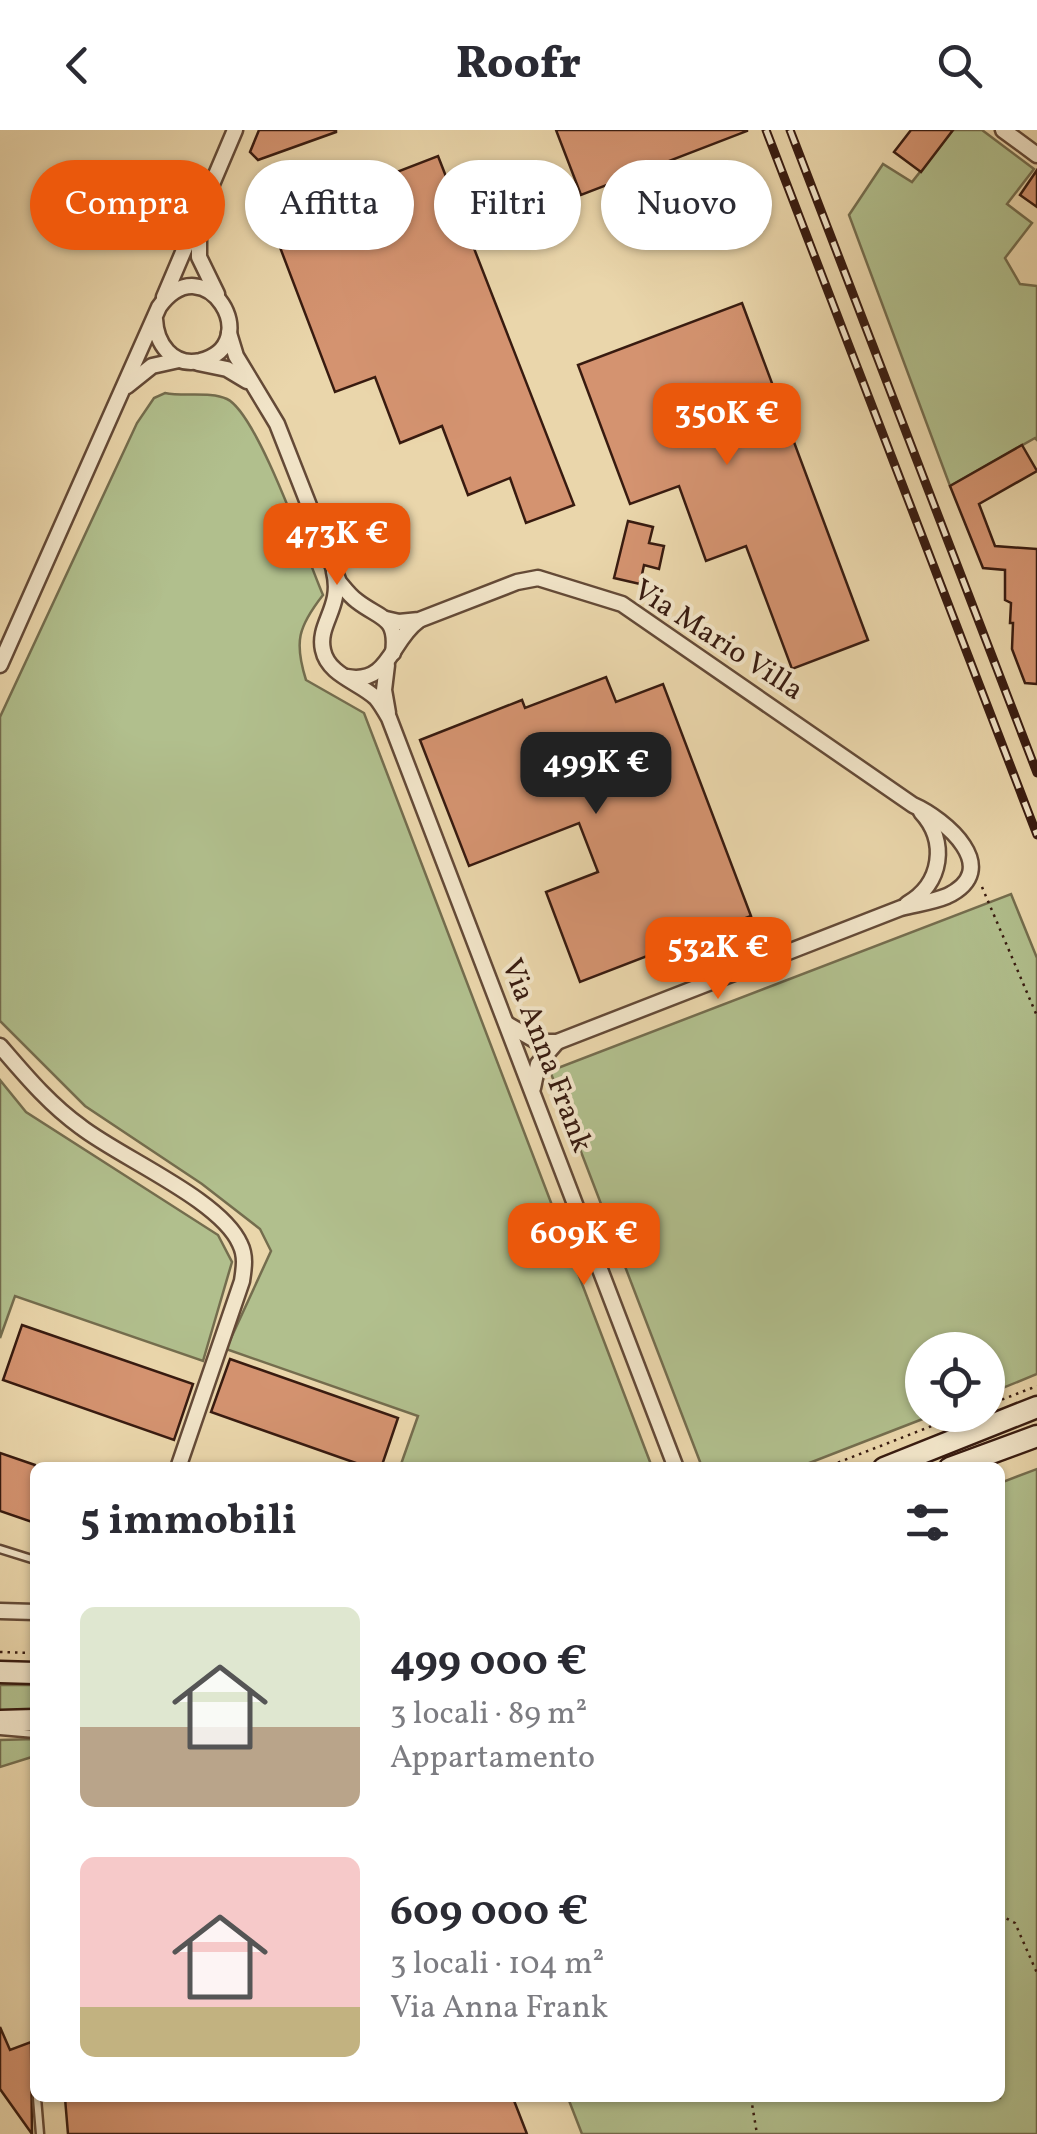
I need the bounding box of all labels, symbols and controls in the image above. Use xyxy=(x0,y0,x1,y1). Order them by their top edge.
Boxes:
text: Roofr xyxy=(456,34,581,97)
icon: back xyxy=(50,38,105,93)
icon: search xyxy=(932,38,987,93)
chip: Compra xyxy=(30,160,225,250)
chip: Affitta xyxy=(245,160,414,250)
chip: Filtri xyxy=(434,160,581,250)
chip: Nuovo xyxy=(601,160,772,250)
pin: 350K € xyxy=(646,383,808,468)
text: 350K € xyxy=(675,393,779,437)
pin: 473K € xyxy=(256,503,418,588)
text: 473K € xyxy=(285,513,389,557)
street label: Via Mario Villa xyxy=(624,570,811,712)
pin: 499K € xyxy=(515,732,677,817)
text: 499K € xyxy=(542,742,650,786)
pin: 532K € xyxy=(637,917,799,1002)
text: 532K € xyxy=(667,927,769,971)
street label: Via Anna Frank xyxy=(490,953,602,1159)
pin: 609K € xyxy=(503,1203,665,1288)
text: 609K € xyxy=(530,1213,638,1257)
map controls xyxy=(905,1332,1005,1432)
button: locate xyxy=(905,1332,1005,1432)
text: 5 immobili xyxy=(80,1493,297,1552)
icon: filters xyxy=(900,1495,955,1550)
text: 499 000 € xyxy=(390,1634,587,1693)
icon: home xyxy=(160,1647,280,1767)
text: 3 locali · 89 m² xyxy=(390,1693,587,1737)
text: Appartamento xyxy=(390,1737,595,1781)
text: 609 000 € xyxy=(390,1884,589,1943)
icon: home xyxy=(160,1897,280,2017)
text: 3 locali · 104 m² xyxy=(390,1943,604,1987)
text: Via Anna Frank xyxy=(390,1987,608,2031)

